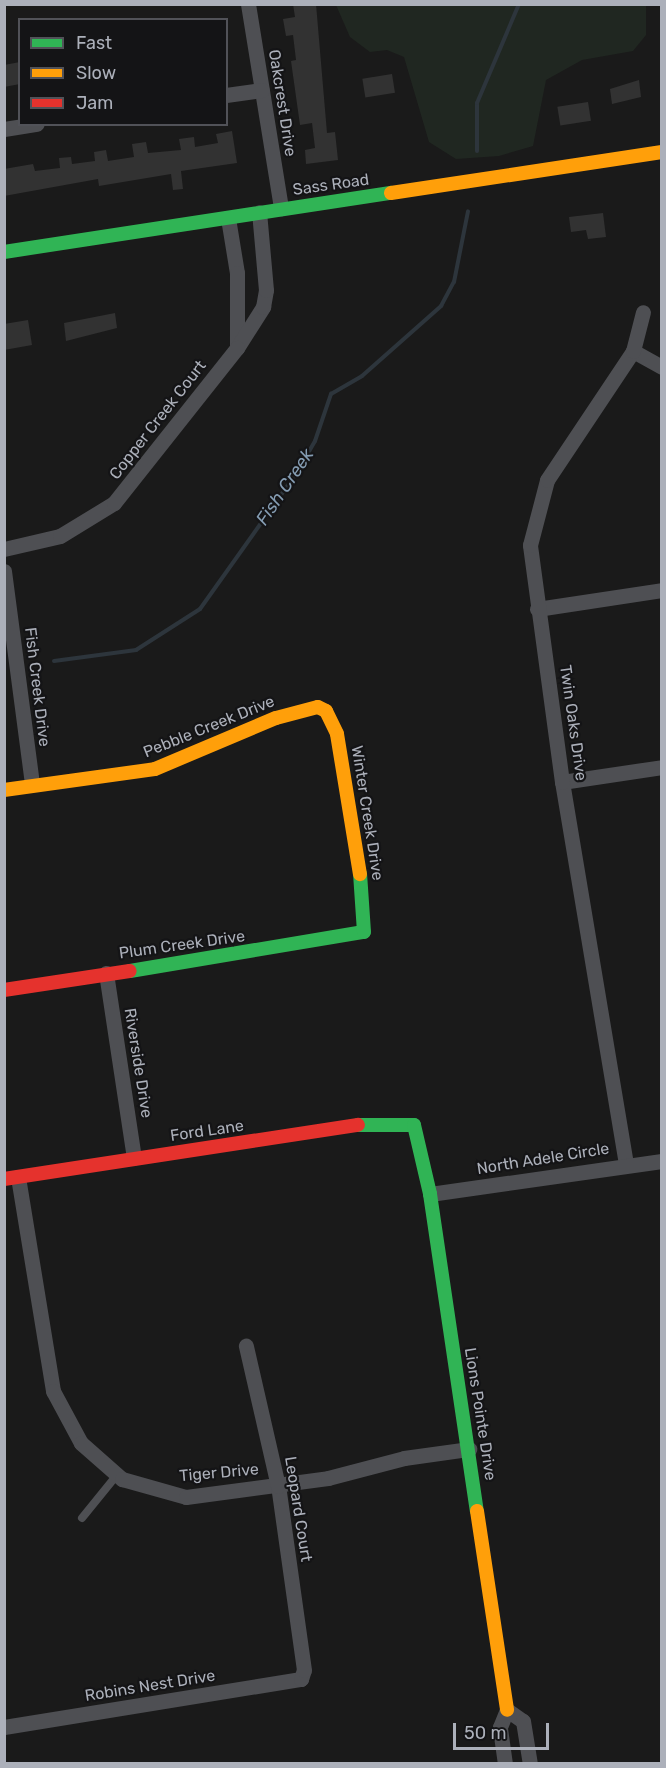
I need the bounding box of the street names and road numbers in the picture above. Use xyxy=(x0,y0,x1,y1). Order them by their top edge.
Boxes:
street label: Oakcrest Drive xyxy=(264,48,300,158)
street label: Sass Road xyxy=(292,170,370,200)
street label: Copper Creek Court xyxy=(105,356,211,484)
street label: Fish Creek Drive xyxy=(20,626,54,748)
street label: Twin Oaks Drive xyxy=(555,664,591,782)
street label: Pebble Creek Drive xyxy=(140,692,278,762)
street label: Winter Creek Drive xyxy=(347,744,387,882)
street label: Plum Creek Drive xyxy=(118,927,246,963)
street label: Riverside Drive xyxy=(120,1007,156,1119)
street label: Ford Lane xyxy=(169,1116,245,1146)
street label: North Adele Circle xyxy=(475,1139,611,1179)
street label: Lions Pointe Drive xyxy=(460,1346,500,1482)
street label: Leopard Court xyxy=(280,1455,316,1563)
street label: Tiger Drive xyxy=(178,1460,260,1486)
street label: Robins Nest Drive xyxy=(83,1666,217,1706)

